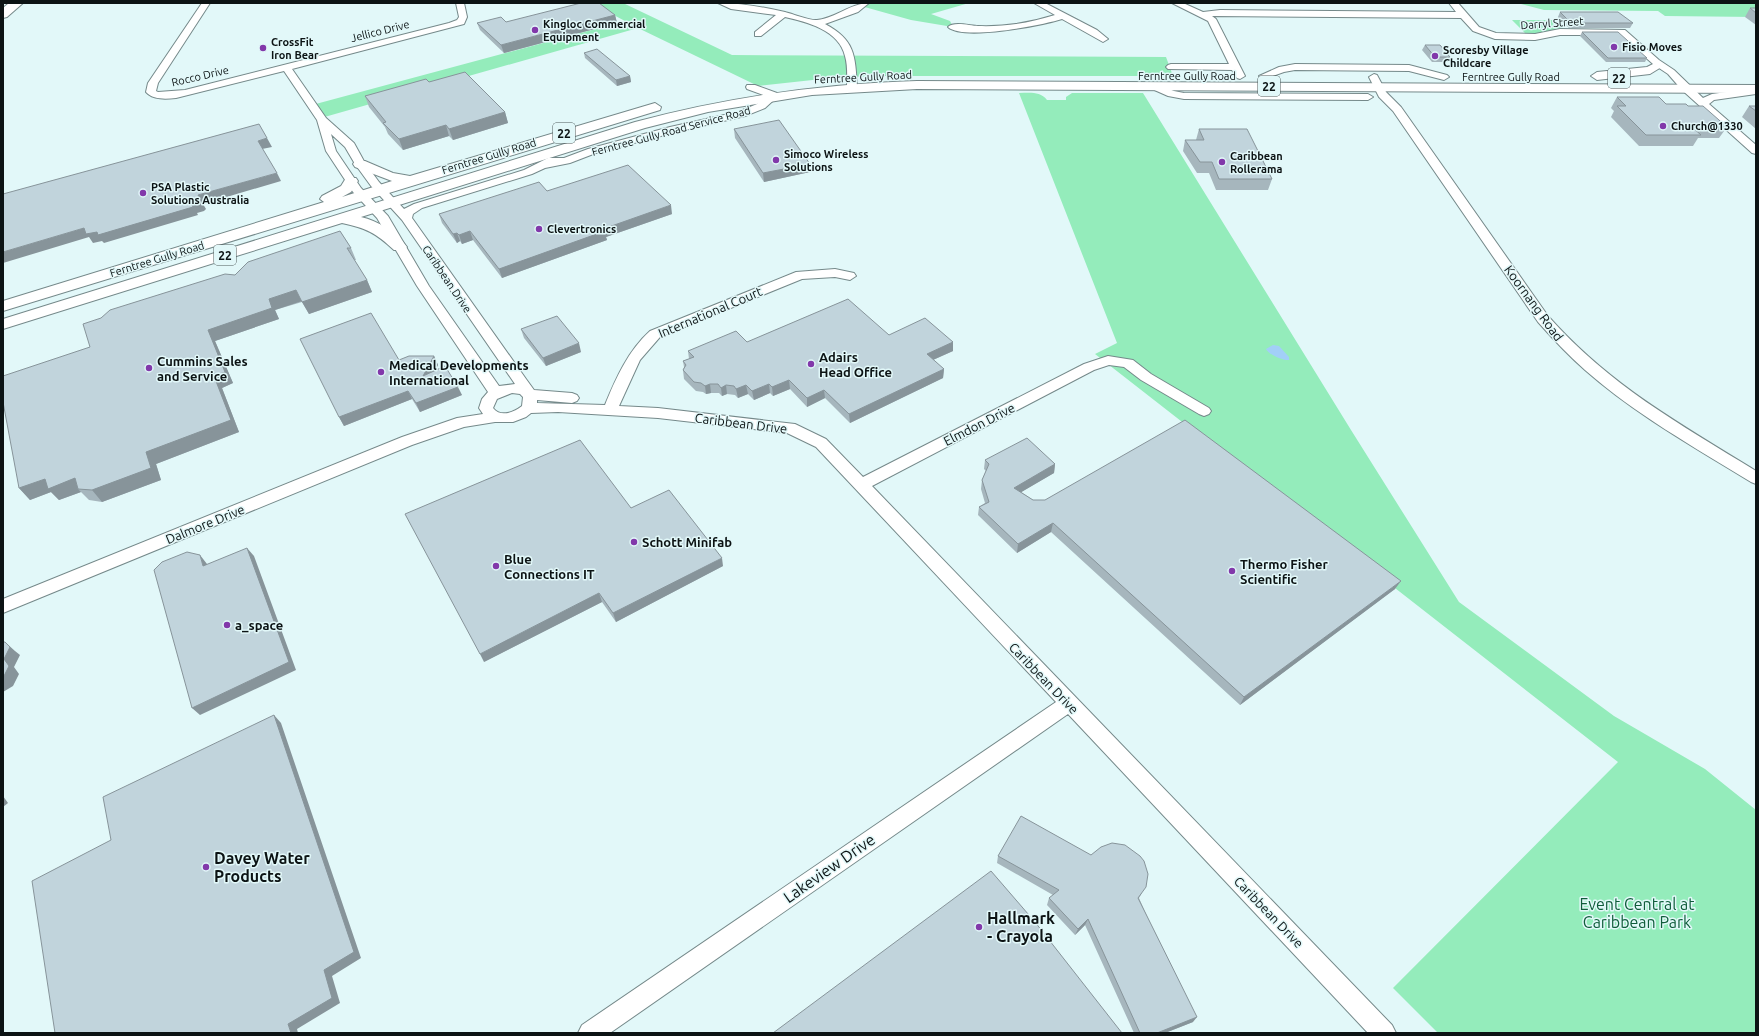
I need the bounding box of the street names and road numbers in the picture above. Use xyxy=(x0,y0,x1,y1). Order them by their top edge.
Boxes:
street label: Darryl Street xyxy=(1520,15,1585,31)
street label: Jellico Drive xyxy=(349,18,411,44)
street label: Rocco Drive xyxy=(170,64,230,88)
street label: Ferntree Gully Road xyxy=(814,68,912,86)
road number: 22 xyxy=(1608,68,1630,88)
street label: Ferntree Gully Road xyxy=(1138,70,1236,82)
street label: Ferntree Gully Road xyxy=(1462,71,1560,83)
road number: 22 xyxy=(1258,76,1280,96)
street label: Ferntree Gully Road Service Road xyxy=(590,104,752,158)
road number: 22 xyxy=(553,123,575,143)
street label: Ferntree Gully Road xyxy=(440,136,538,176)
street label: Ferntree Gully Road xyxy=(108,239,206,279)
street label: Caribbean Drive xyxy=(420,243,474,315)
road number: 22 xyxy=(214,245,236,265)
street label: Koornang Road xyxy=(1502,263,1566,343)
street label: International Court xyxy=(656,284,764,340)
street label: Elmdon Drive xyxy=(941,400,1017,448)
street label: Caribbean Drive xyxy=(694,410,788,436)
street label: Dalmore Drive xyxy=(163,502,247,546)
street label: Caribbean Drive xyxy=(1007,640,1081,716)
street label: Lakeview Drive xyxy=(780,830,878,906)
street label: Caribbean Drive xyxy=(1232,874,1306,950)

